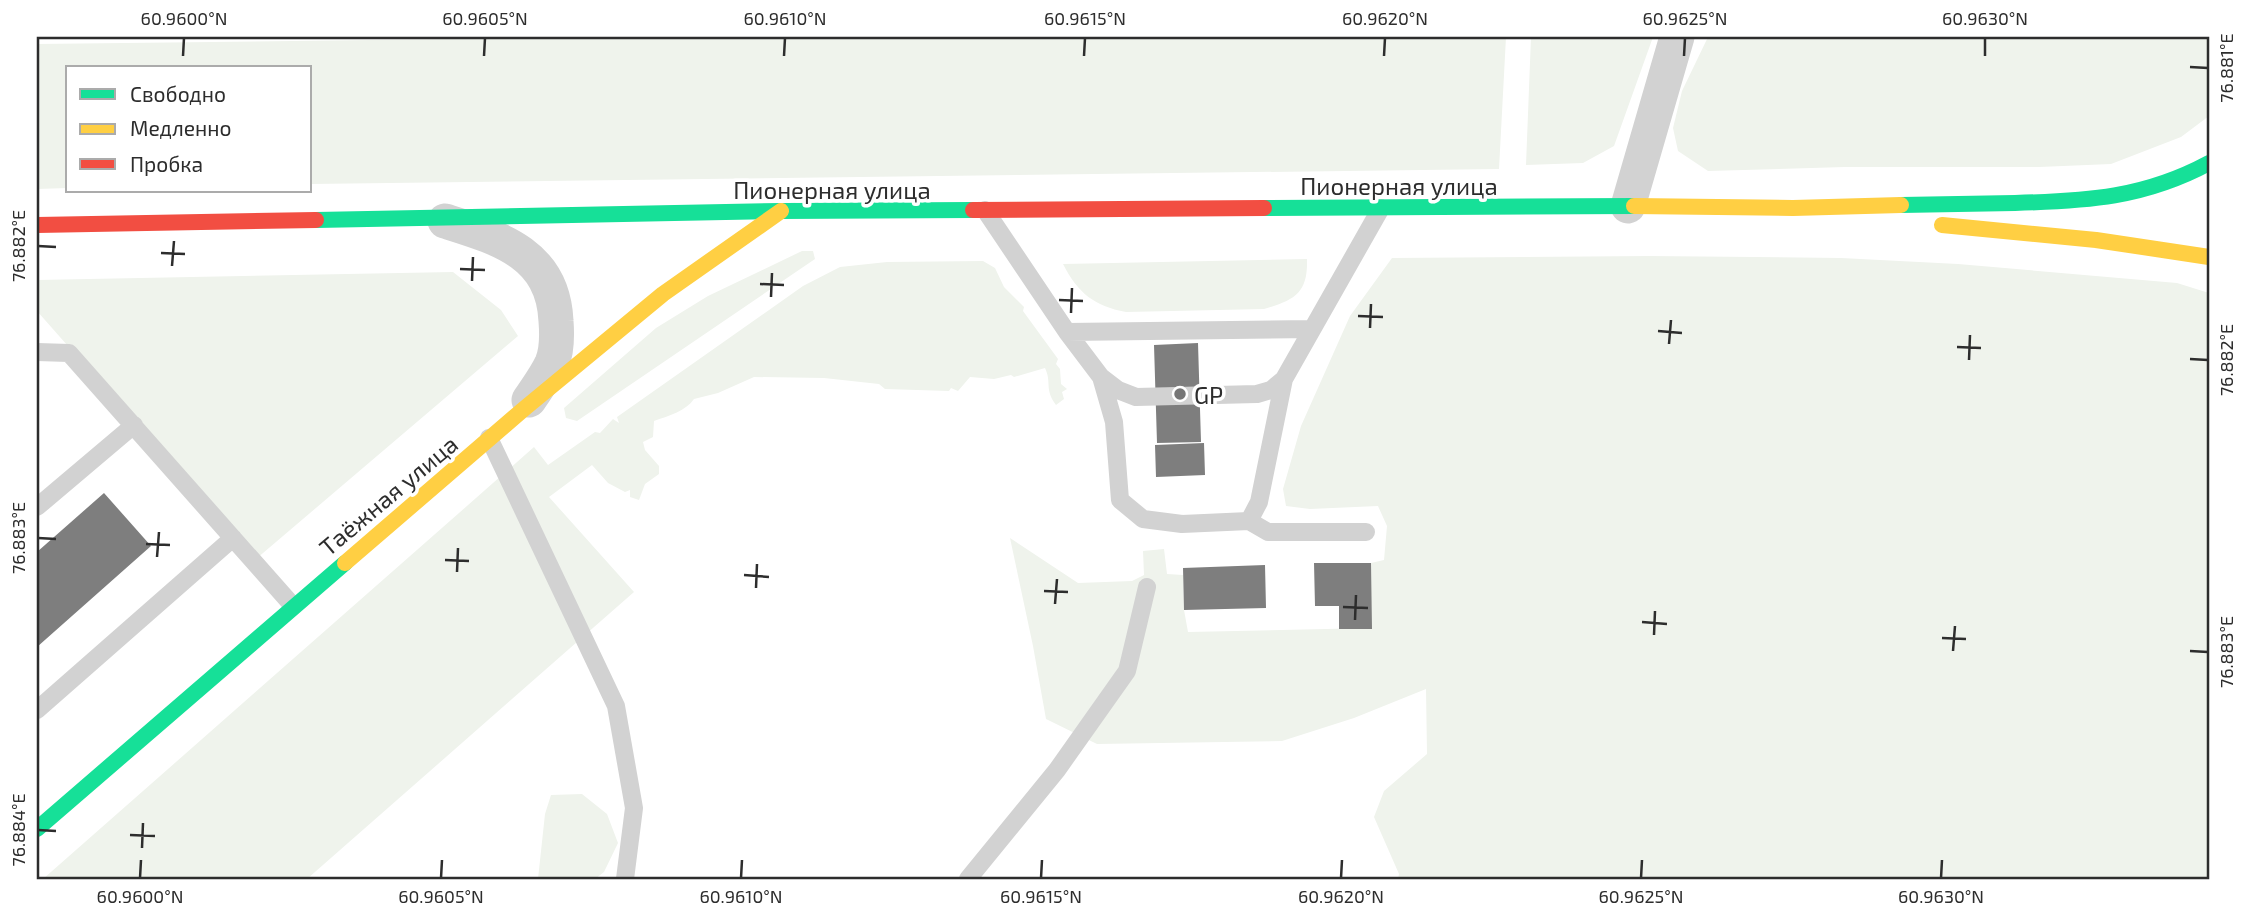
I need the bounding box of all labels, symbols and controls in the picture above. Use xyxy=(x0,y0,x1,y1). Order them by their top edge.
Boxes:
text: 60.9600°N xyxy=(141,7,227,29)
text: 60.9605°N xyxy=(442,7,528,29)
text: 60.9610°N xyxy=(743,7,827,29)
text: 60.9615°N xyxy=(1044,7,1126,29)
text: 60.9620°N xyxy=(1342,7,1428,29)
text: 60.9625°N xyxy=(1643,7,1727,29)
text: 60.9630°N xyxy=(1942,7,2028,29)
text: 76.881°E xyxy=(2215,33,2237,103)
legend xyxy=(66,66,312,192)
text: Свободно xyxy=(130,81,226,106)
text: Медленно xyxy=(130,115,232,140)
text: Пробка xyxy=(130,151,203,176)
street label: Пионерная улица xyxy=(1300,171,1498,201)
street label: Пионерная улица xyxy=(733,175,931,205)
text: 76.882°E xyxy=(7,210,29,282)
text: 76.882°E xyxy=(2215,324,2237,396)
place label: GP xyxy=(1194,380,1223,409)
marker: GP xyxy=(1172,386,1188,402)
street label: Таёжная улица xyxy=(313,429,464,562)
text: 76.883°E xyxy=(7,502,29,574)
text: 76.883°E xyxy=(2215,616,2237,688)
text: 76.884°E xyxy=(7,793,29,867)
text: 60.9600°N xyxy=(97,885,183,907)
text: 60.9605°N xyxy=(398,885,484,907)
text: 60.9610°N xyxy=(699,885,783,907)
text: 60.9615°N xyxy=(1000,885,1082,907)
text: 60.9620°N xyxy=(1298,885,1384,907)
text: 60.9625°N xyxy=(1599,885,1683,907)
text: 60.9630°N xyxy=(1898,885,1984,907)

